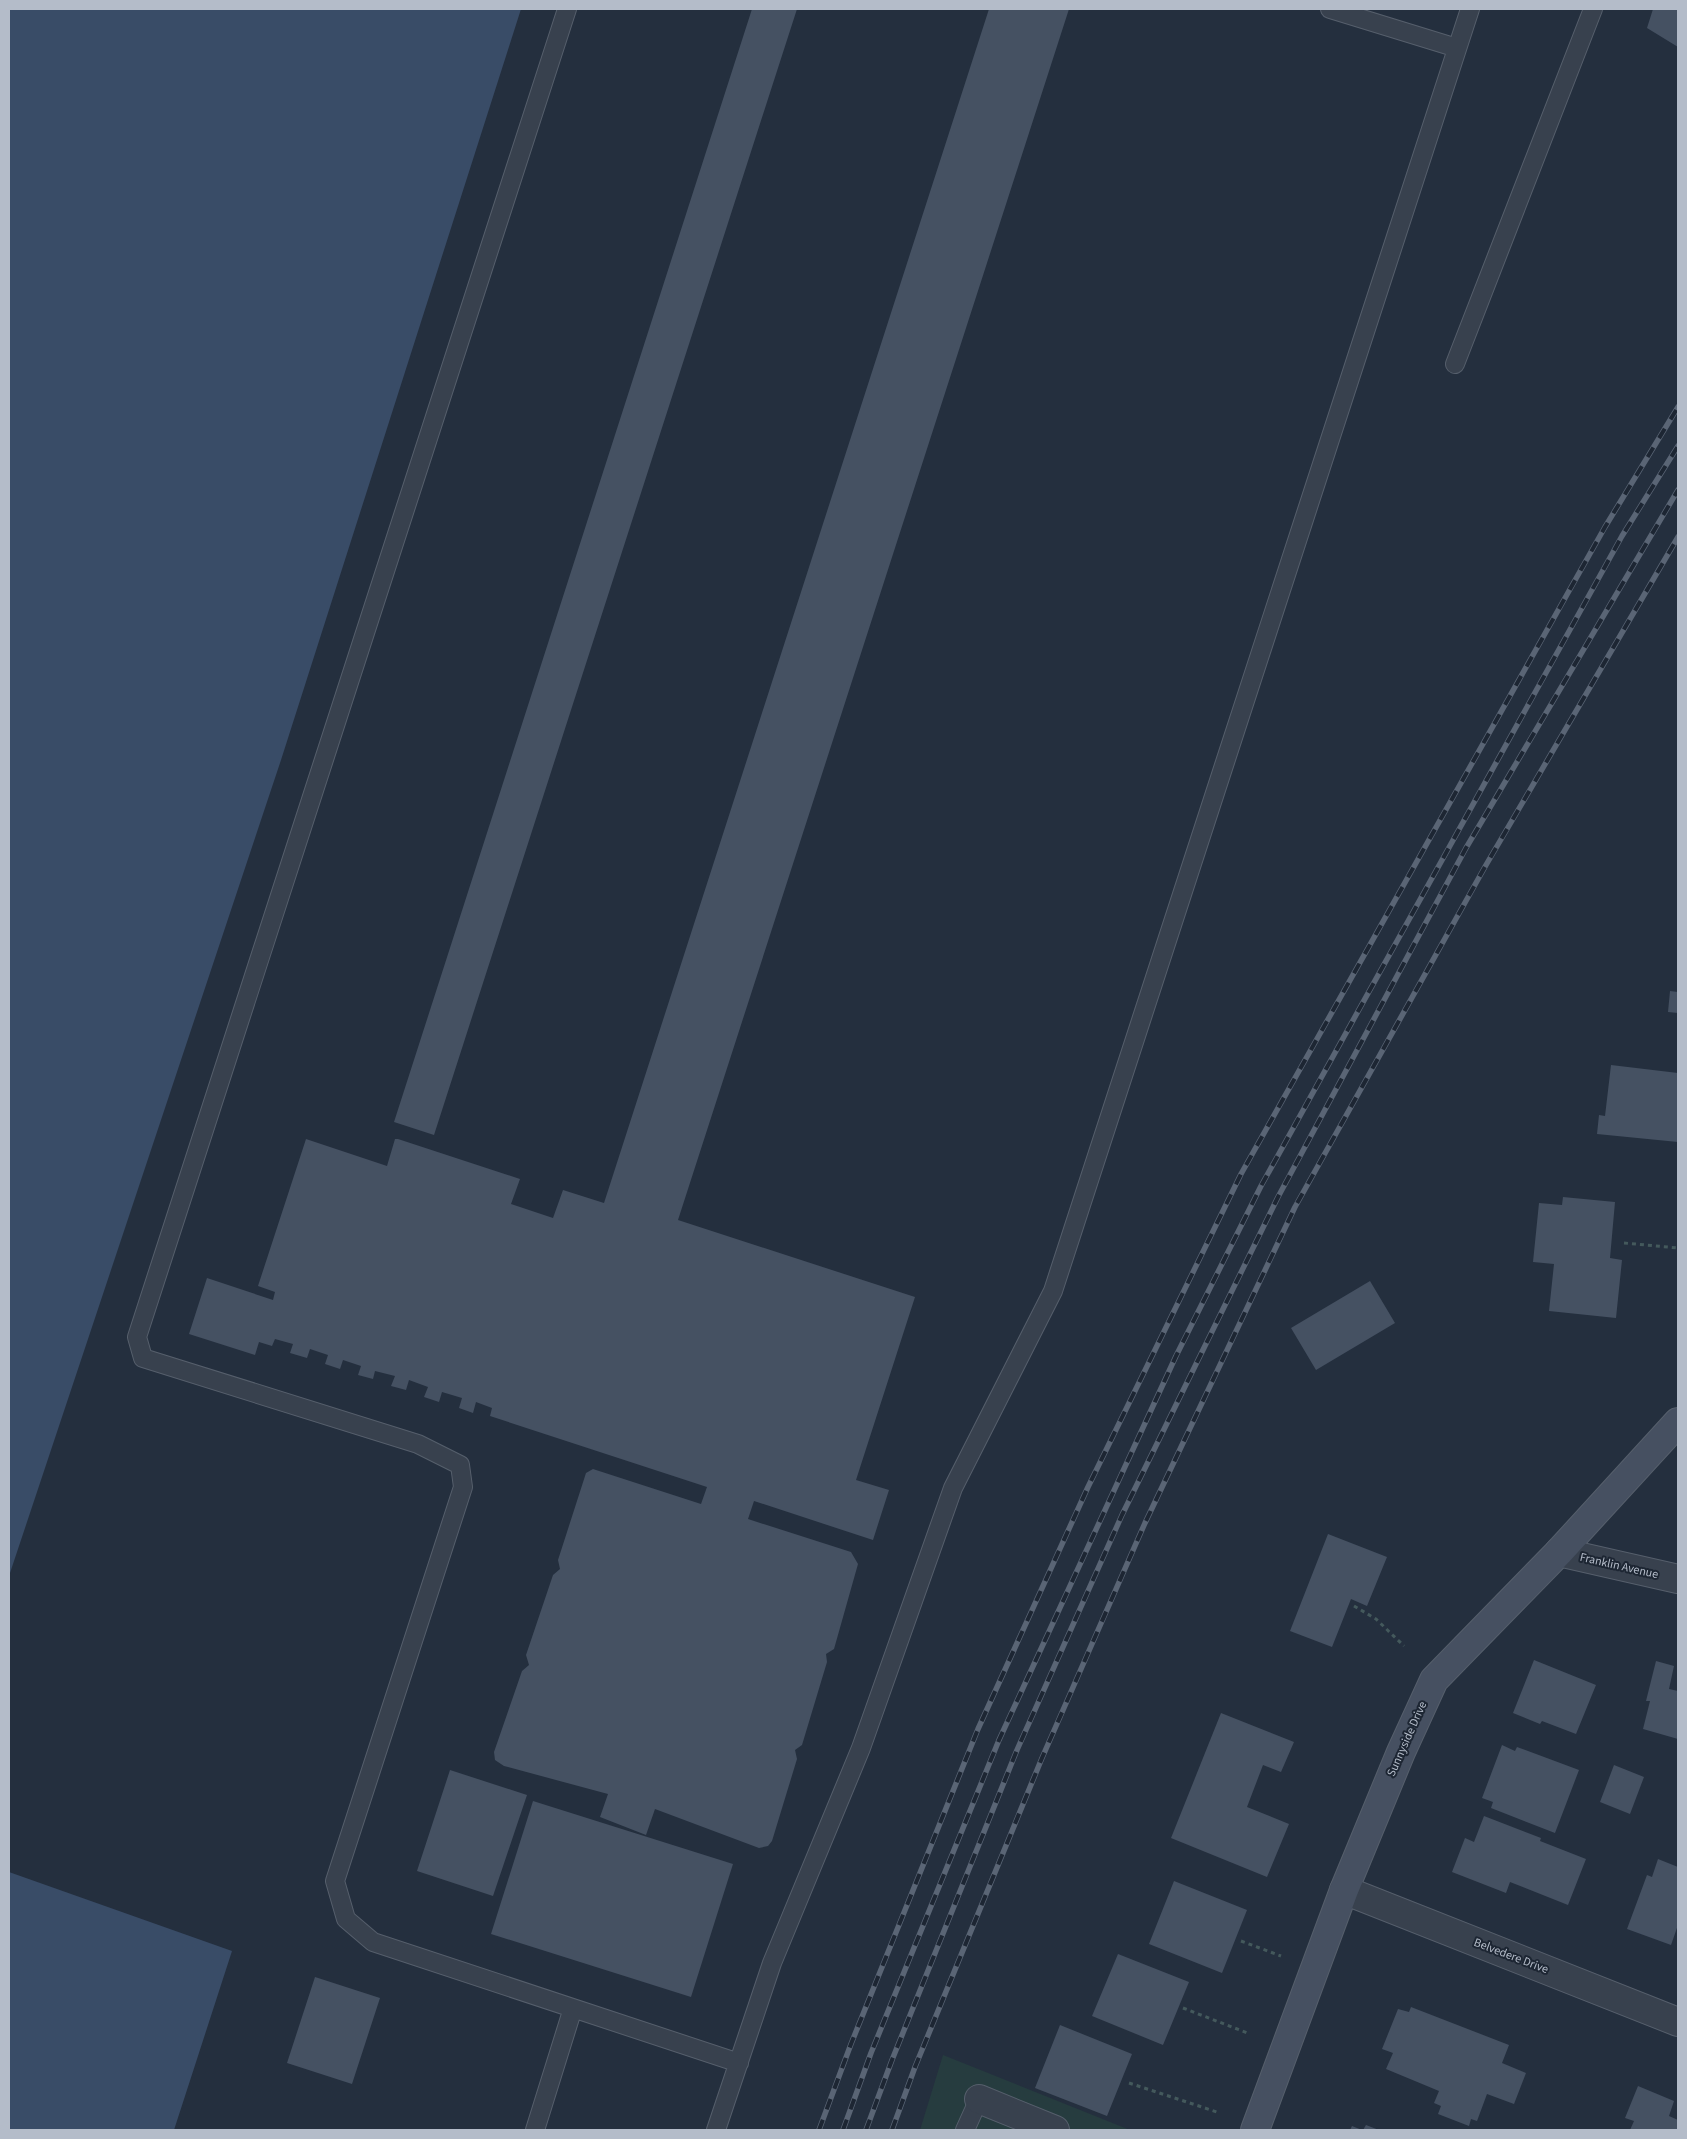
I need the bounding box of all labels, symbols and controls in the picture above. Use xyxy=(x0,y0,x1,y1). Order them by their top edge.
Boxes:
street label: Franklin Avenue xyxy=(1578,1549,1660,1583)
street label: Sunnyside Drive xyxy=(1383,1699,1431,1779)
street label: Belvedere Drive xyxy=(1471,1934,1551,1978)

